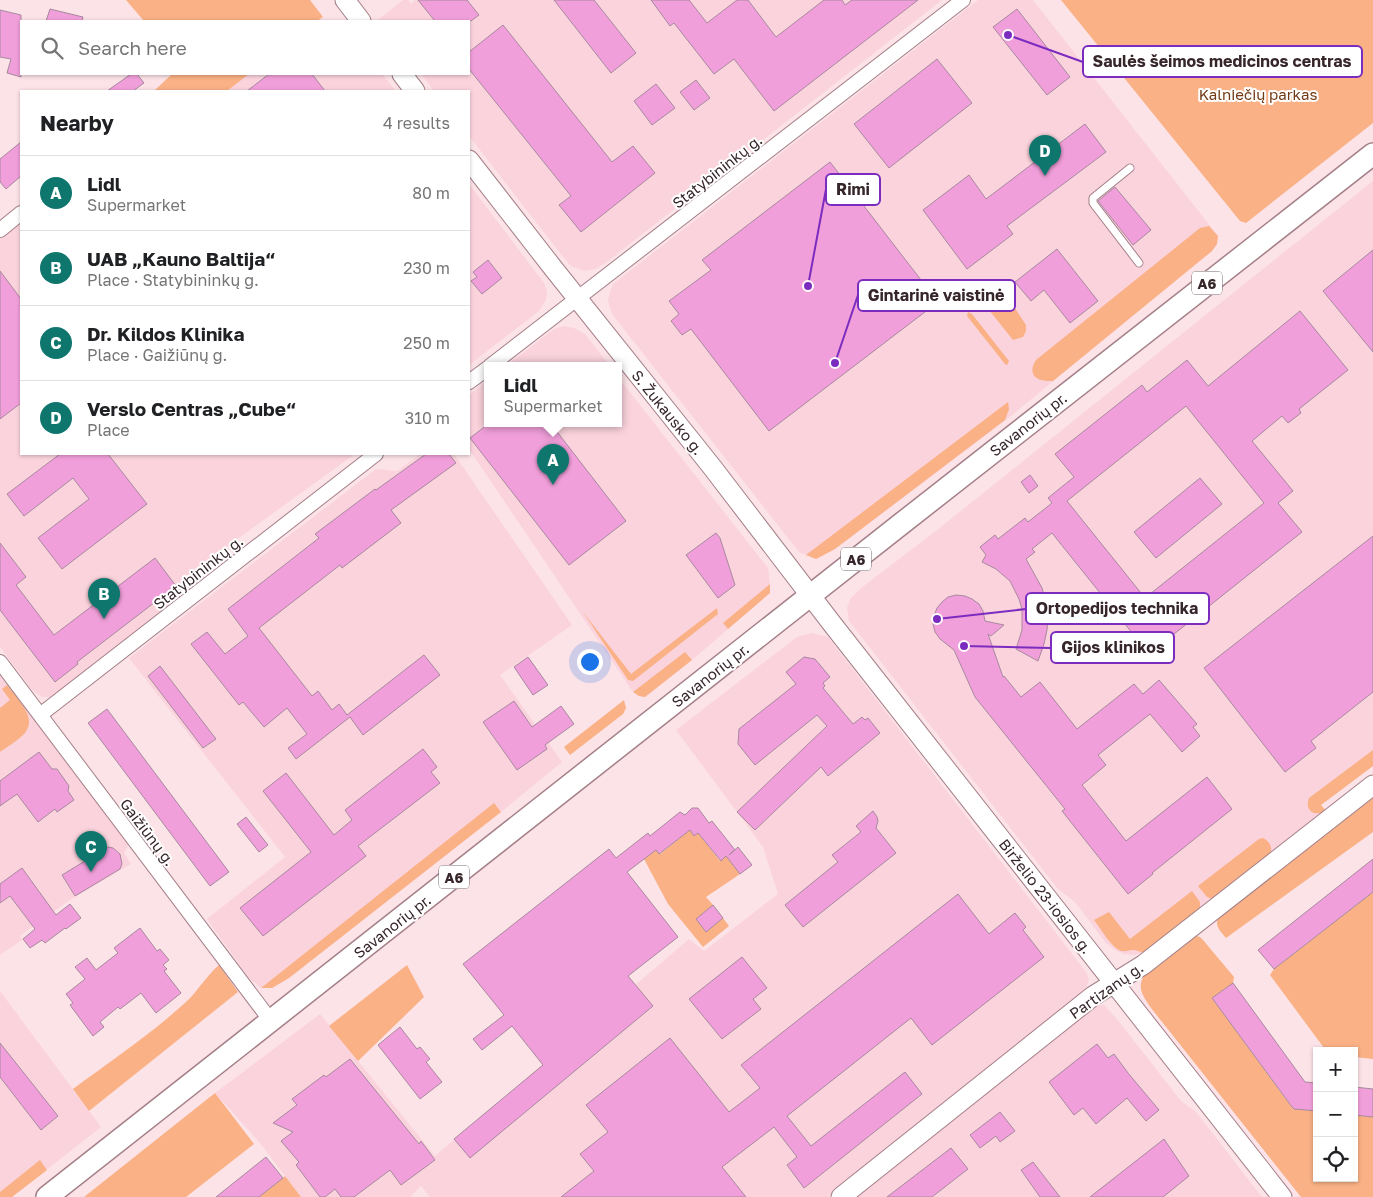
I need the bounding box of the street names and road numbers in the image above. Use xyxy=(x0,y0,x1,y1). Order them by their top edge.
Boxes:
street label: Statybininkų g. xyxy=(668,130,766,212)
road number: A6 xyxy=(1192,272,1222,294)
street label: S. Žukausko g. xyxy=(628,366,708,458)
street label: Savanorių pr. xyxy=(986,388,1070,460)
street label: Statybininkų g. xyxy=(149,531,247,613)
road number: A6 xyxy=(841,548,871,570)
street label: Savanorių pr. xyxy=(668,639,752,711)
street label: Gaižiūnų g. xyxy=(117,795,179,869)
street label: Birželio 23-iosios g. xyxy=(996,835,1096,957)
road number: A6 xyxy=(439,866,469,889)
street label: Savanorių pr. xyxy=(350,890,434,962)
street label: Partizanų g. xyxy=(1066,958,1146,1022)

